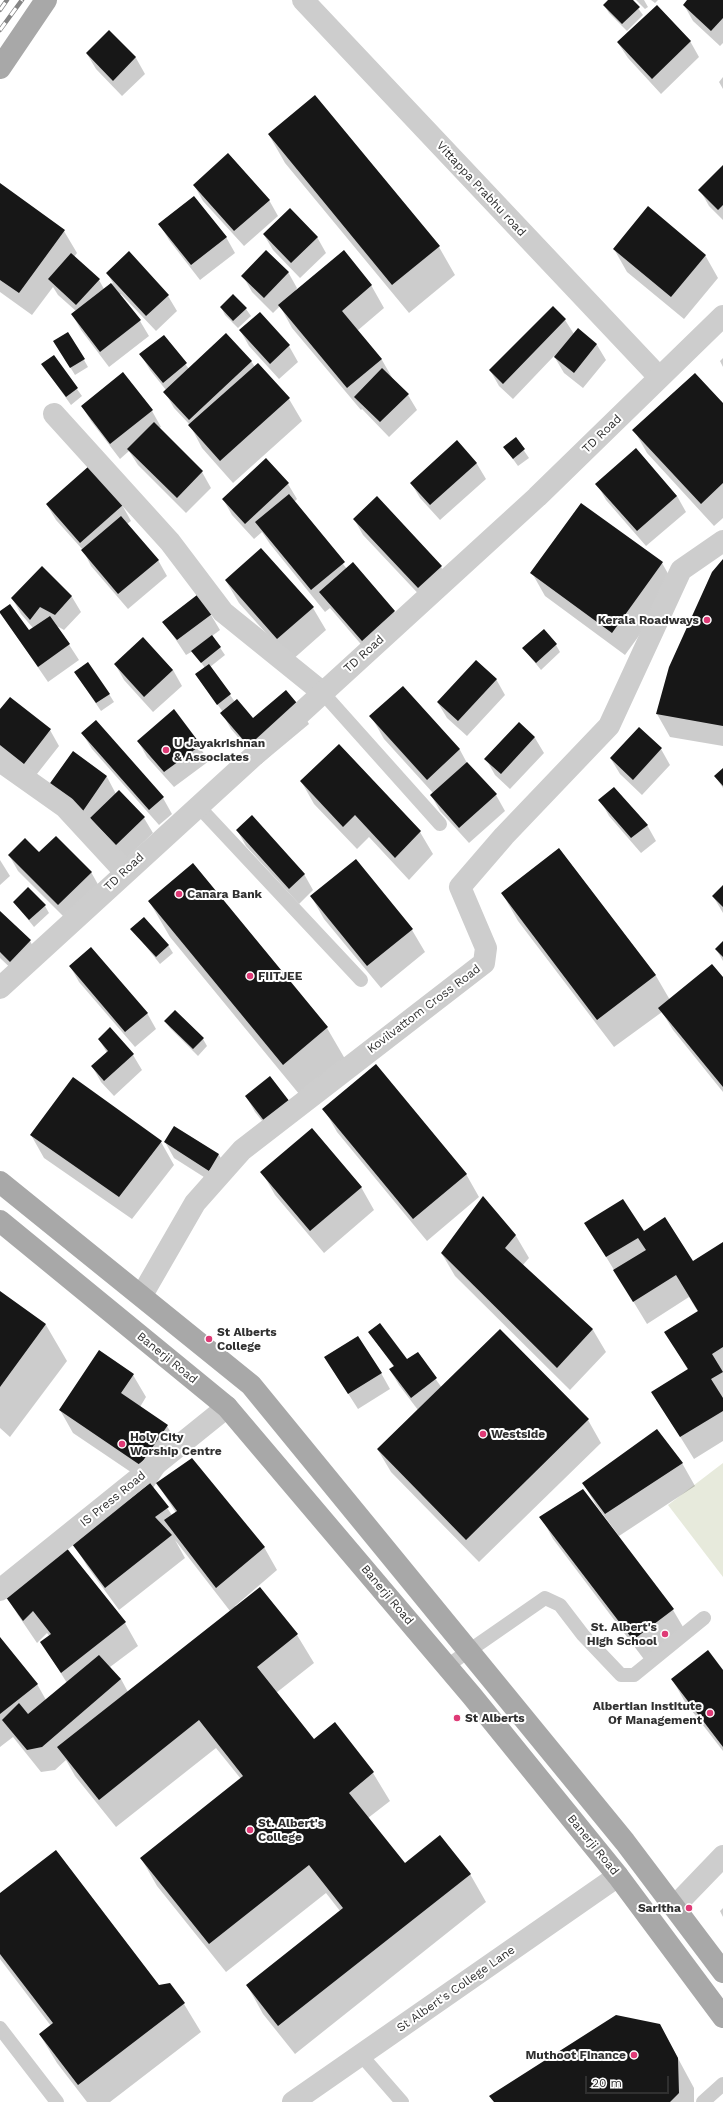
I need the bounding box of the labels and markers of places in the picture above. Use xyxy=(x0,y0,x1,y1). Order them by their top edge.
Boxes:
place label: Kerala Roadways xyxy=(598,613,699,627)
marker: Kerala Roadways xyxy=(702,615,712,625)
place label: U Jayakrishnan & Associates xyxy=(174,736,265,764)
marker: U Jayakrishnan & Associates xyxy=(161,745,171,755)
place label: Canara Bank xyxy=(187,887,262,901)
marker: Canara Bank xyxy=(174,889,184,899)
place label: FIITJEE xyxy=(258,969,302,983)
marker: FIITJEE xyxy=(245,971,255,981)
place label: St Alberts College xyxy=(217,1325,277,1353)
marker: St Alberts College xyxy=(204,1334,214,1344)
place label: Westside xyxy=(491,1427,545,1441)
marker: Westside xyxy=(478,1429,488,1439)
place label: Holy City Worship Centre xyxy=(130,1430,222,1458)
marker: Holy City Worship Centre xyxy=(117,1439,127,1449)
place label: St. Albert's High School xyxy=(587,1620,657,1648)
marker: St. Albert's High School xyxy=(660,1629,670,1639)
place label: Albertian Institute Of Management xyxy=(593,1699,702,1727)
marker: Albertian Institute Of Management xyxy=(705,1708,715,1718)
place label: St Alberts xyxy=(465,1711,525,1725)
marker: St Alberts xyxy=(452,1713,462,1723)
place label: St. Albert's College xyxy=(258,1816,324,1844)
marker: St. Albert's College xyxy=(245,1825,255,1835)
place label: Saritha xyxy=(638,1901,681,1915)
marker: Saritha xyxy=(684,1903,694,1913)
place label: Muthoot Finance xyxy=(525,2048,626,2062)
marker: Muthoot Finance xyxy=(629,2050,639,2060)

